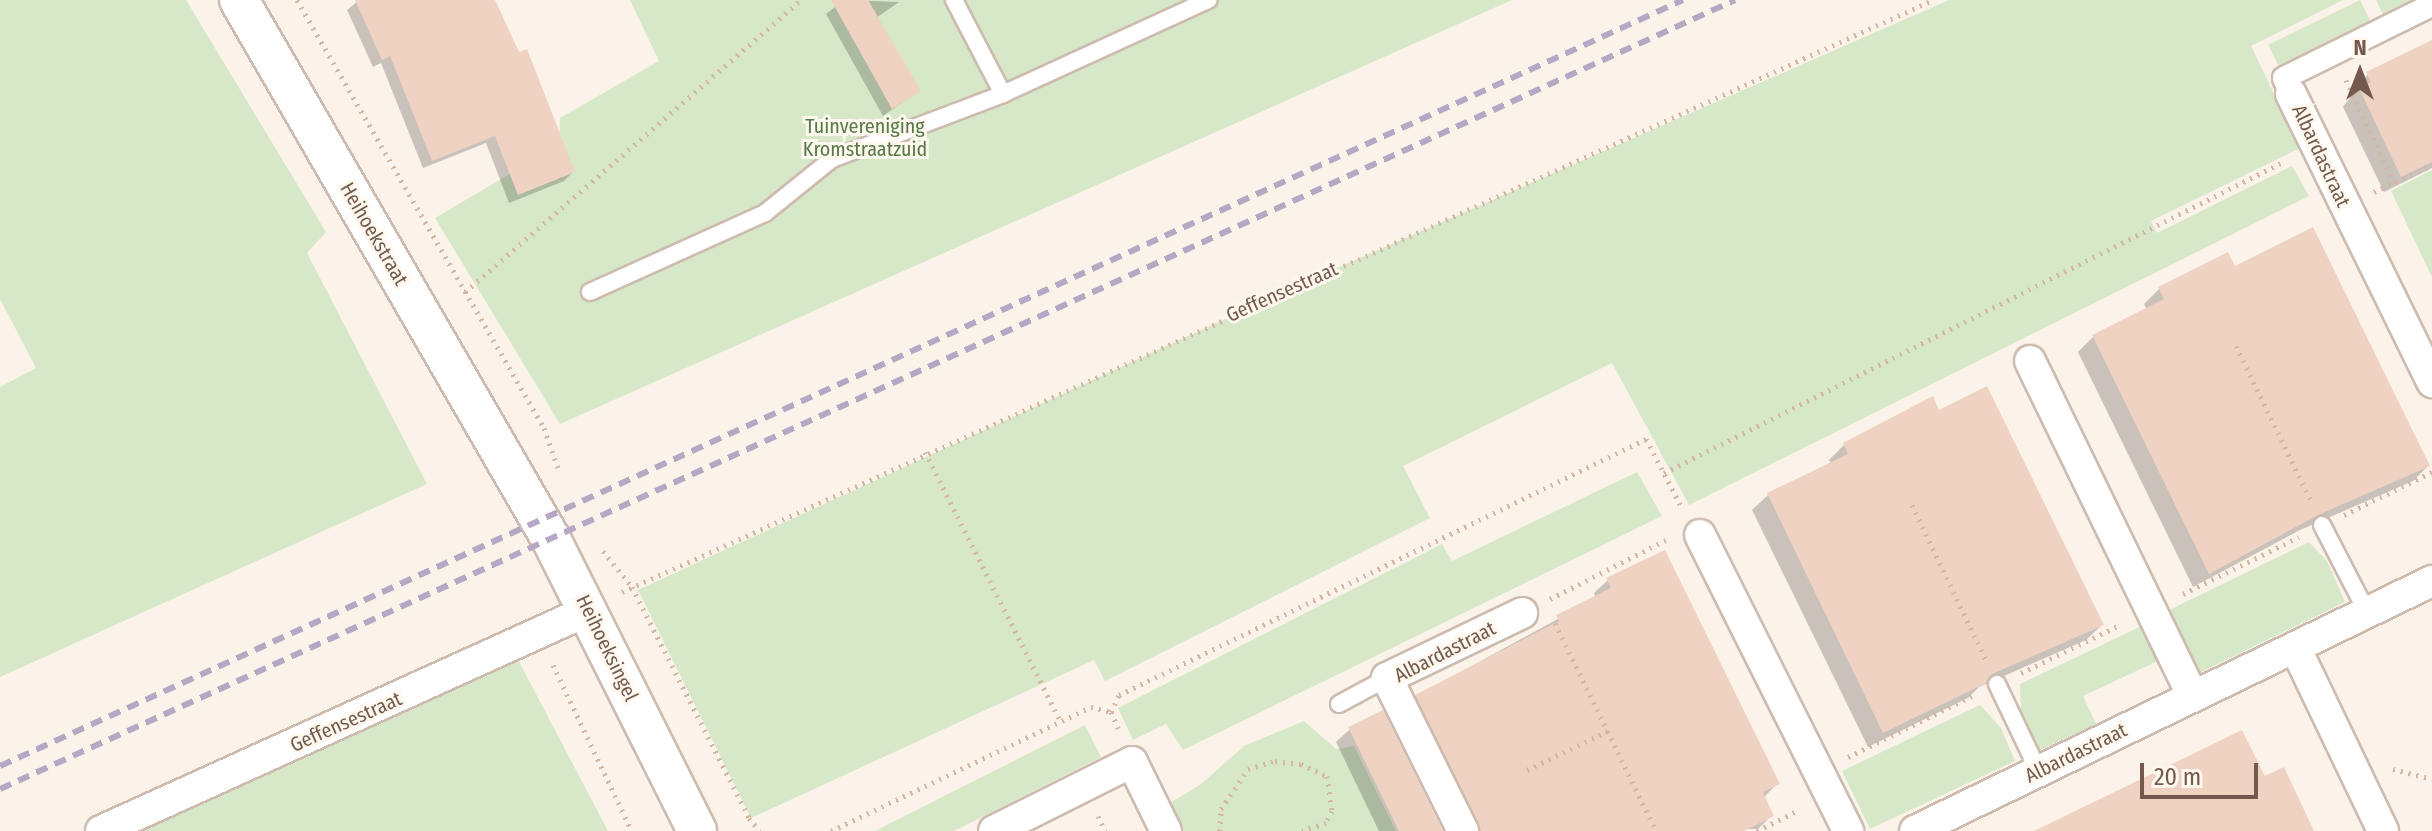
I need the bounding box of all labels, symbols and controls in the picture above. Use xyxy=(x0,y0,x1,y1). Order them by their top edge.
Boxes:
north arrow xyxy=(2320,32,2400,112)
text: N xyxy=(2353,34,2367,61)
street label: Albardastraat xyxy=(2287,101,2355,211)
park label: Tuinvereniging Kromstraatzuid xyxy=(803,115,927,162)
street label: Heihoekstraat xyxy=(335,178,413,290)
street label: Geffensestraat xyxy=(1222,257,1342,327)
street label: Heihoeksingel xyxy=(571,591,643,705)
street label: Albardastraat xyxy=(1390,616,1500,688)
street label: Geffensestraat xyxy=(286,687,406,757)
street label: Albardastraat xyxy=(2021,718,2131,788)
scale bar xyxy=(2144,747,2262,797)
text: 20 m xyxy=(2154,763,2201,791)

